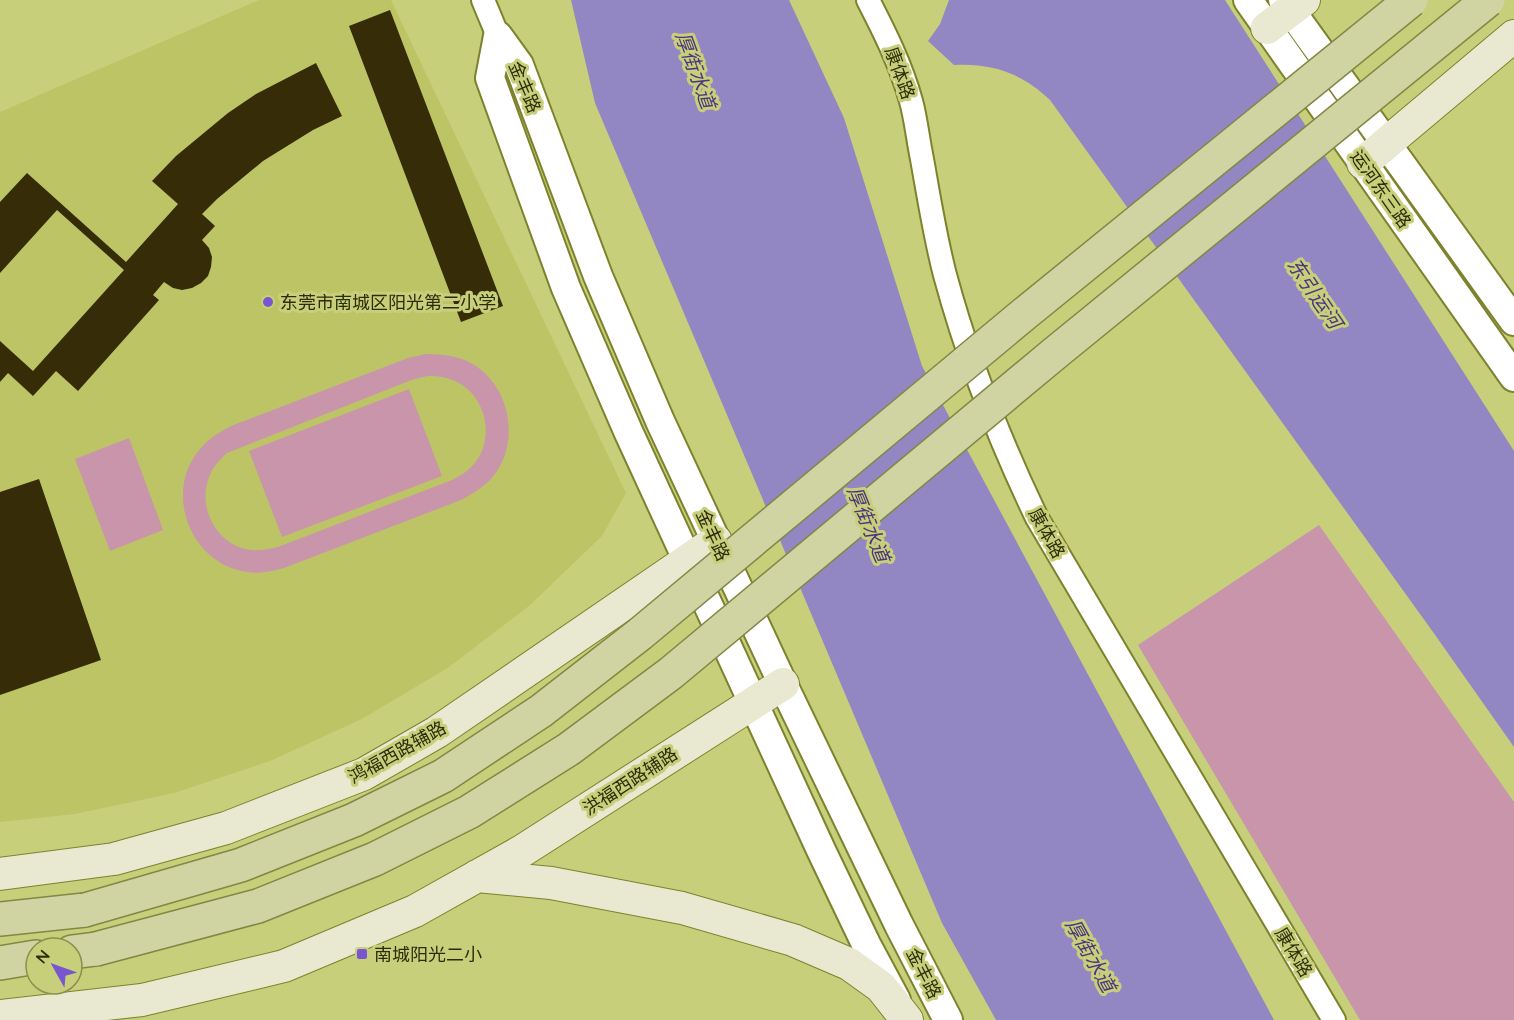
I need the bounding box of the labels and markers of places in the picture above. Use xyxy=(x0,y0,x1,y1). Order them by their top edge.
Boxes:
place label: 东莞市南城区阳光第二小学 xyxy=(280,291,496,314)
marker: 东莞市南城区阳光第二小学 xyxy=(261,295,275,309)
place label: 南城阳光二小 xyxy=(374,943,482,966)
marker: 南城阳光二小 xyxy=(355,947,369,961)

